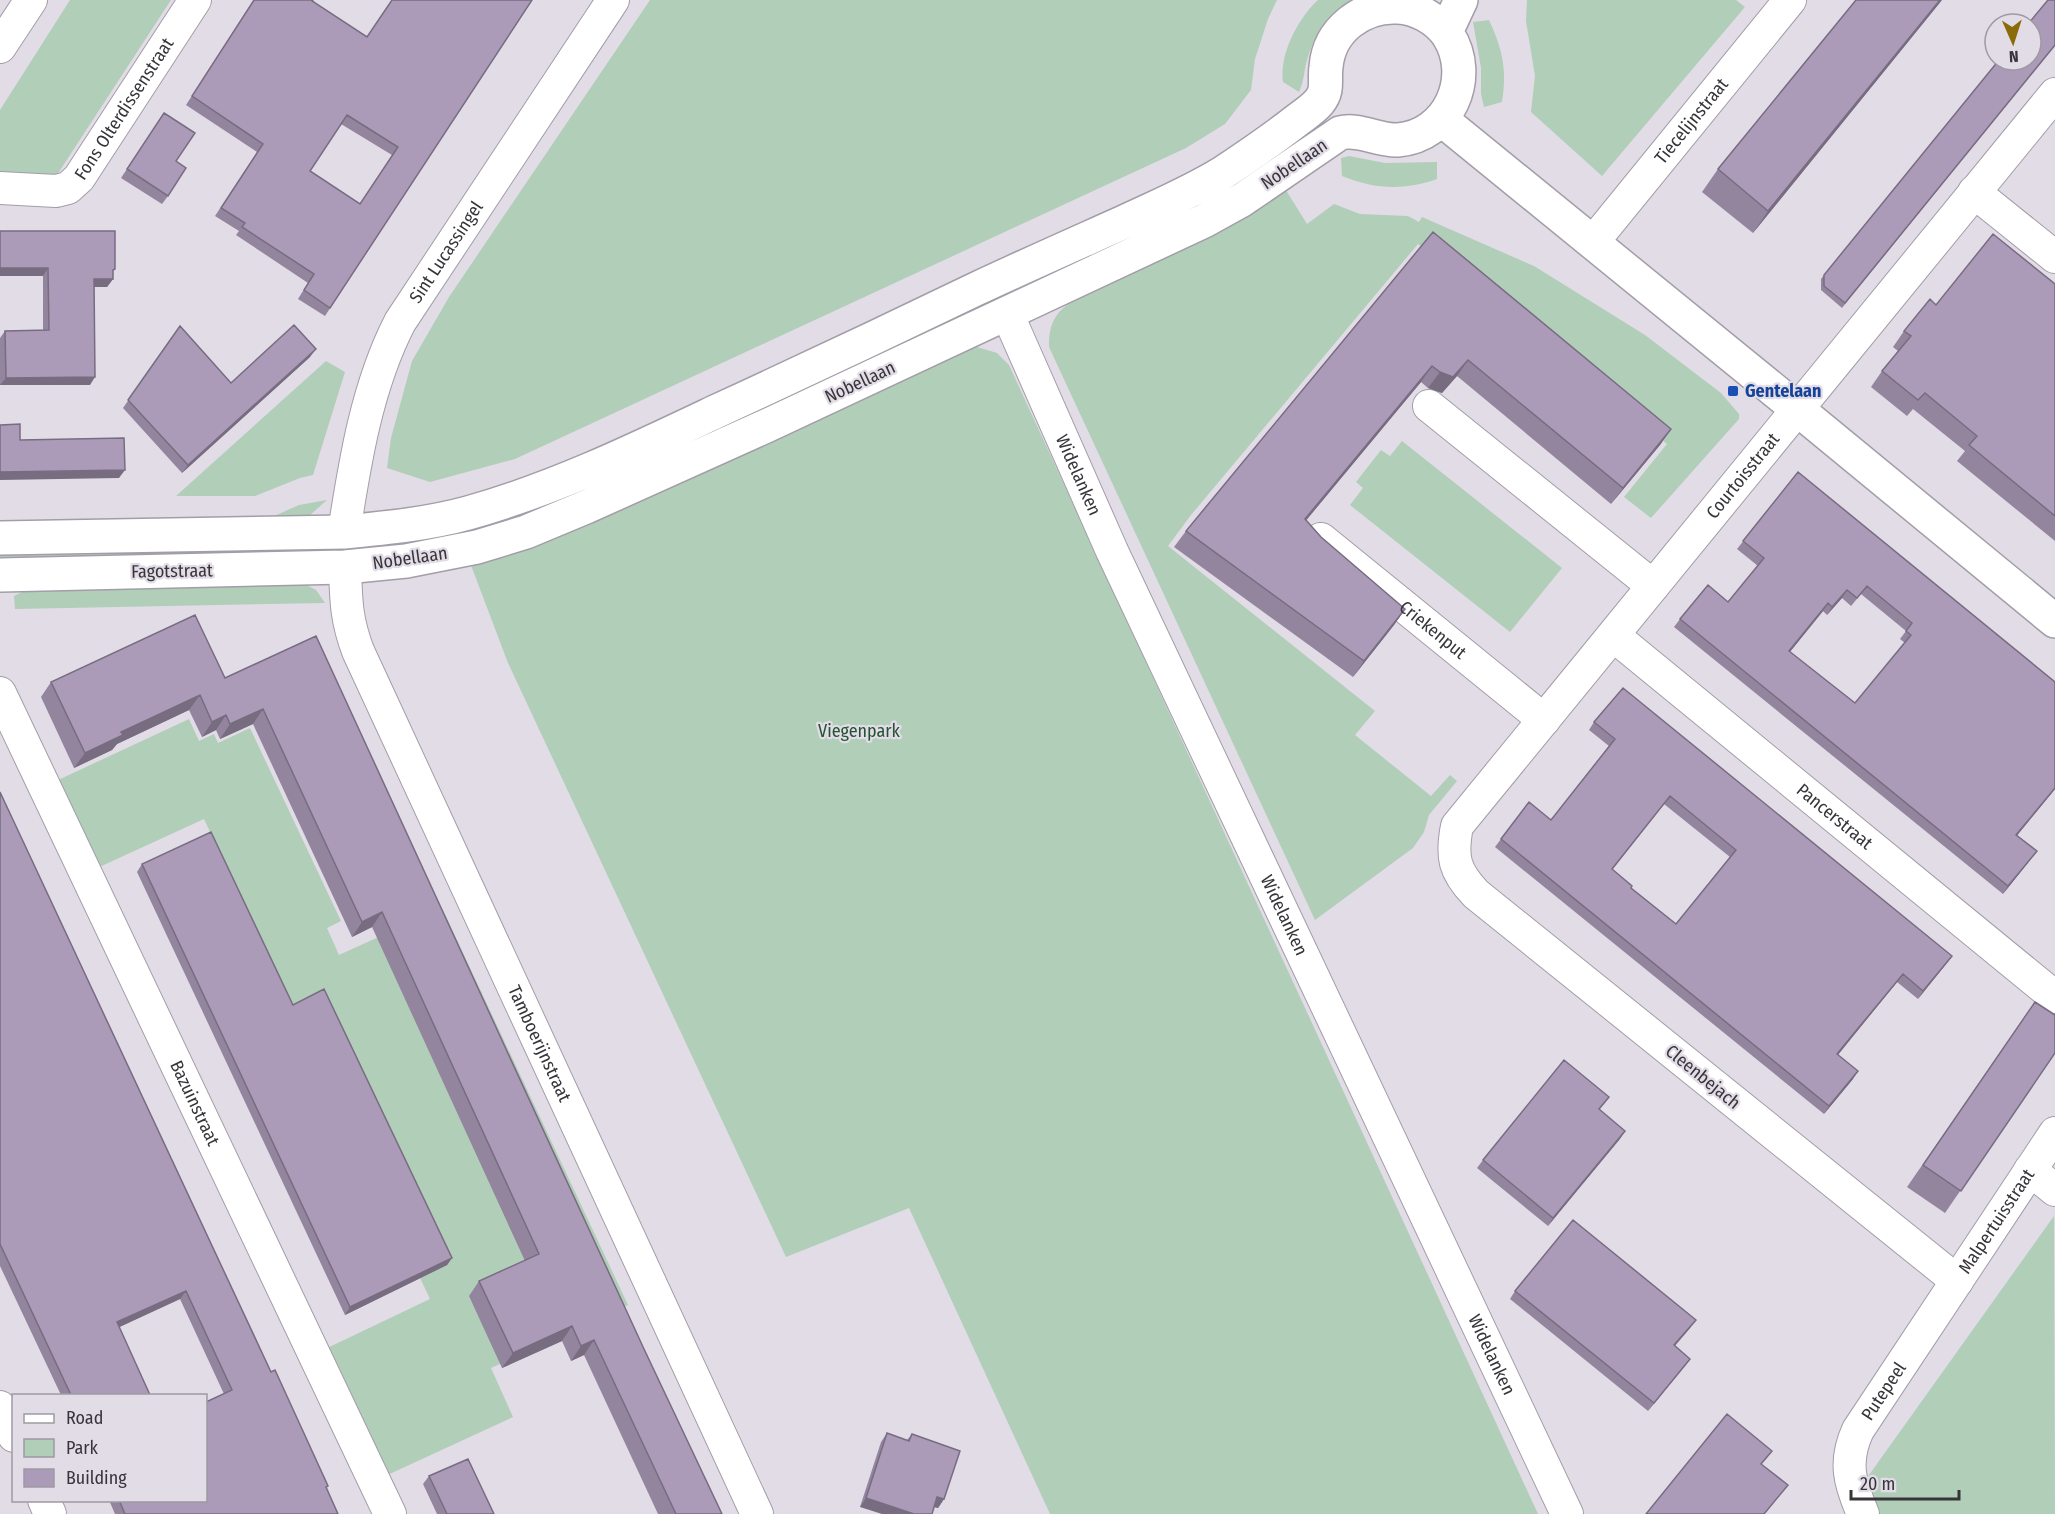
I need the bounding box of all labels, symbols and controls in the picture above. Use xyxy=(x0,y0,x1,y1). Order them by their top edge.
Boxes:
north arrow xyxy=(1983,12,2043,72)
street label: Fons Olterdissenstraat xyxy=(70,33,178,184)
text: N xyxy=(2008,47,2019,66)
street label: Tiecelijnstraat xyxy=(1650,74,1733,168)
street label: Nobellaan xyxy=(1257,134,1331,194)
street label: Sint Lucassingel xyxy=(405,197,488,307)
street label: Nobellaan xyxy=(821,356,899,408)
place label: Gentelaan xyxy=(1745,380,1821,402)
marker: Gentelaan xyxy=(1726,384,1740,398)
street label: Courtoisstraat xyxy=(1701,428,1784,523)
street label: Widelanken xyxy=(1051,431,1106,519)
street label: Nobellaan xyxy=(371,542,449,574)
street label: Fagotstraat xyxy=(131,559,213,583)
street label: Criekenput xyxy=(1395,596,1471,664)
park label: Viegenpark xyxy=(818,720,901,742)
street label: Pancerstraat xyxy=(1792,779,1877,854)
street label: Widelanken xyxy=(1256,872,1312,959)
street label: Tamboerijnstraat xyxy=(503,982,576,1105)
street label: Cleenbejach xyxy=(1661,1040,1745,1114)
street label: Bazuinstraat xyxy=(165,1057,224,1149)
street label: Malpertuisstraat xyxy=(1954,1165,2039,1278)
street label: Widelanken xyxy=(1463,1311,1520,1398)
street label: Putepeel xyxy=(1857,1358,1911,1424)
legend xyxy=(12,1394,207,1502)
text: Road xyxy=(66,1407,103,1429)
text: Park xyxy=(66,1437,99,1459)
scale bar xyxy=(1851,1463,1959,1501)
text: Building xyxy=(66,1467,127,1489)
text: 20 m xyxy=(1860,1473,1895,1495)

